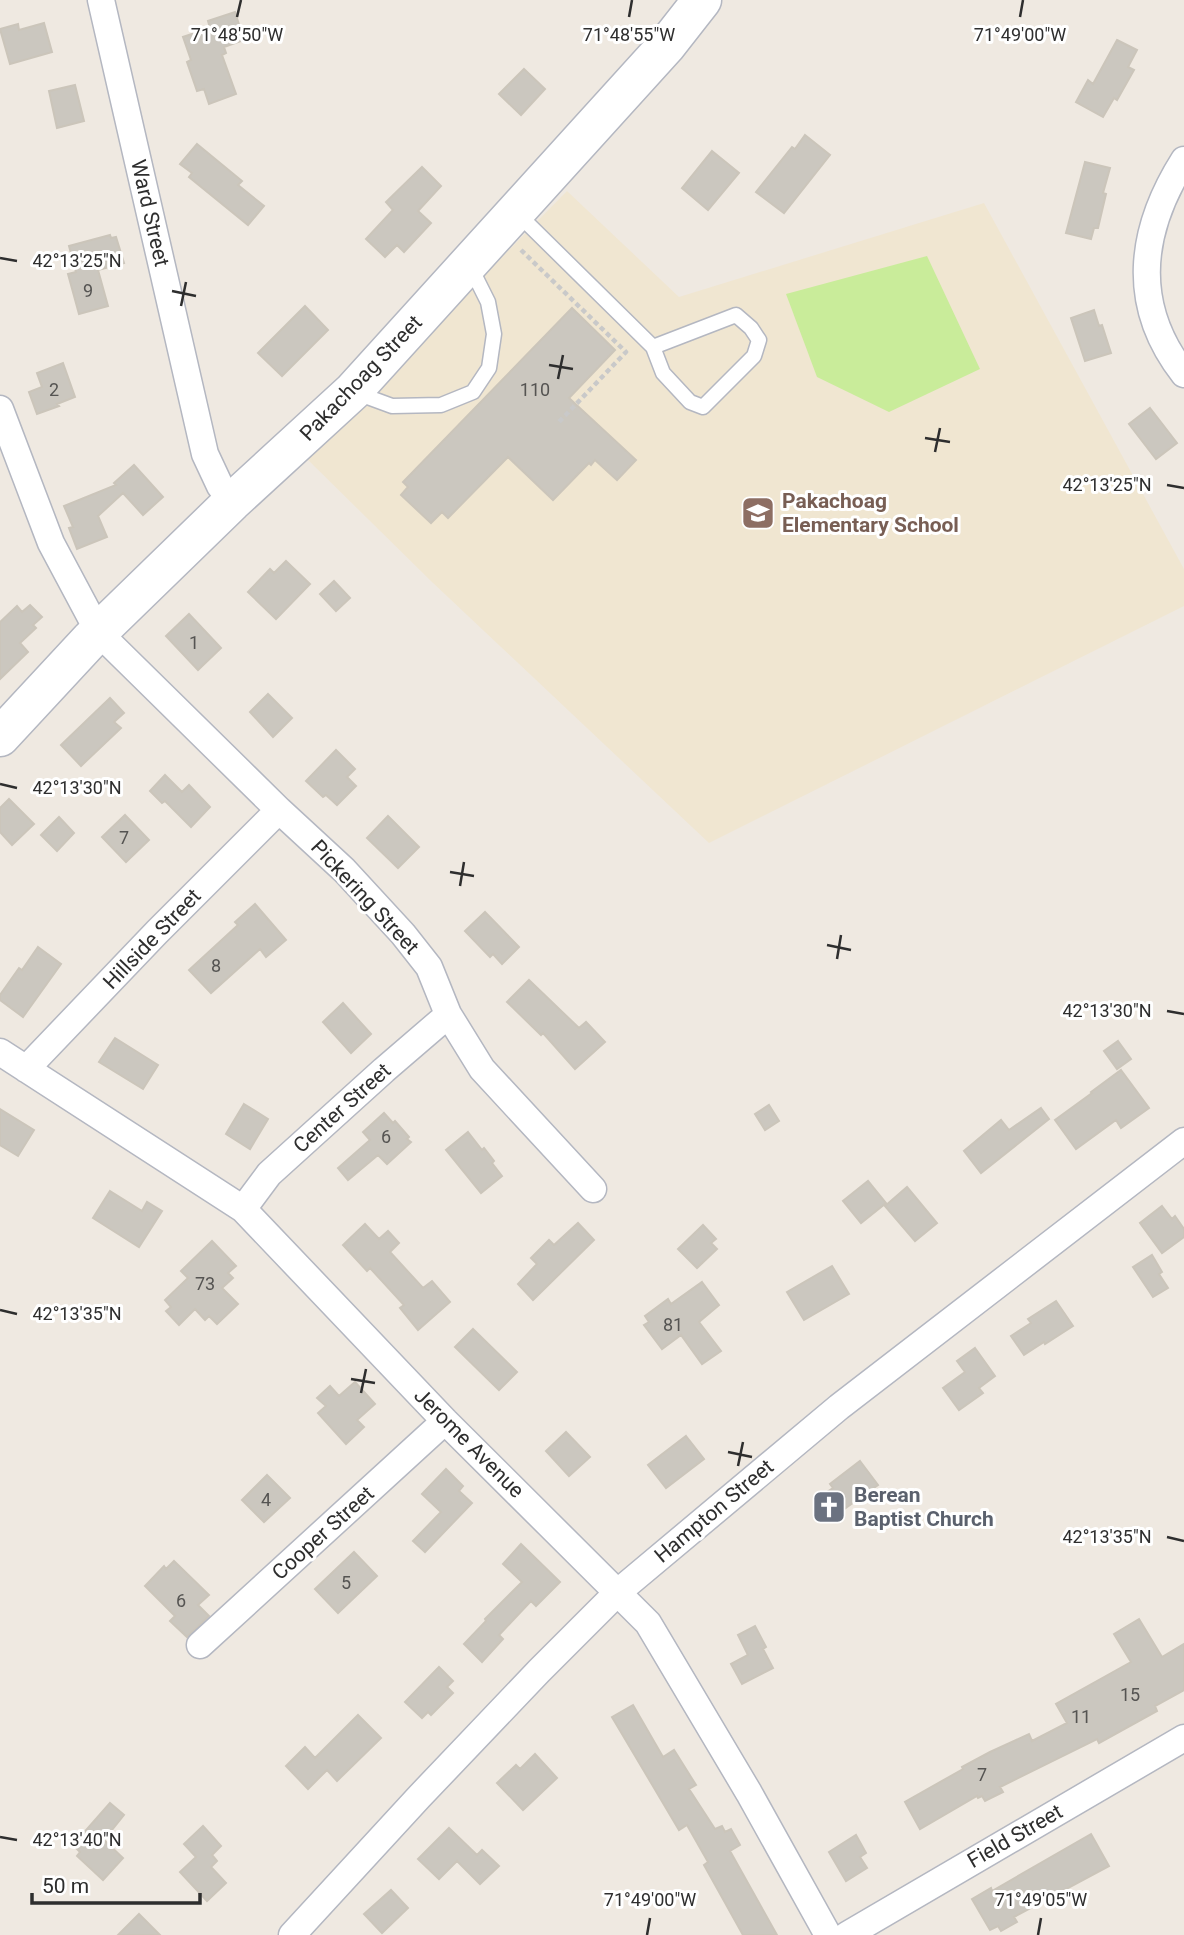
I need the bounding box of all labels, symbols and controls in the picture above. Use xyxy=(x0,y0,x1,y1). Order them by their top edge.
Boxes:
text: 71°48'50"W xyxy=(191,24,283,45)
text: 71°48'55"W xyxy=(583,24,675,45)
text: 71°49'00"W xyxy=(974,24,1066,45)
street label: Ward Street xyxy=(126,157,174,269)
text: 42°13'25"N xyxy=(32,250,122,271)
house number: 9 xyxy=(83,280,93,301)
street label: Pakachoag Street xyxy=(295,310,427,446)
house number: 2 xyxy=(49,379,59,400)
house number: 110 xyxy=(520,379,550,400)
text: 42°13'25"N xyxy=(1062,474,1152,495)
place label: Pakachoag Elementary School xyxy=(782,489,959,537)
school or university icon: Pakachoag Elementary School xyxy=(739,494,777,532)
house number: 1 xyxy=(189,632,199,653)
text: 42°13'30"N xyxy=(32,777,122,798)
house number: 7 xyxy=(119,827,129,848)
street label: Pickering Street xyxy=(306,835,424,959)
street label: Hillside Street xyxy=(98,884,206,994)
house number: 8 xyxy=(211,955,221,976)
text: 42°13'30"N xyxy=(1062,1000,1152,1021)
street label: Center Street xyxy=(289,1058,396,1158)
house number: 6 xyxy=(381,1126,391,1147)
house number: 73 xyxy=(195,1273,215,1294)
text: 42°13'35"N xyxy=(32,1303,122,1324)
house number: 81 xyxy=(663,1314,683,1335)
street label: Jerome Avenue xyxy=(409,1383,529,1503)
street label: Hampton Street xyxy=(650,1454,778,1568)
street label: Cooper Street xyxy=(267,1481,379,1585)
place label: Berean Baptist Church xyxy=(854,1483,994,1531)
church icon: Berean Baptist Church xyxy=(810,1488,848,1526)
house number: 4 xyxy=(261,1489,271,1510)
text: 42°13'35"N xyxy=(1062,1526,1152,1547)
house number: 5 xyxy=(341,1572,351,1593)
house number: 6 xyxy=(176,1590,186,1611)
house number: 15 xyxy=(1120,1684,1140,1705)
house number: 11 xyxy=(1071,1706,1091,1727)
house number: 7 xyxy=(977,1764,987,1785)
street label: Field Street xyxy=(963,1799,1067,1873)
text: 42°13'40"N xyxy=(32,1829,122,1850)
scale bar xyxy=(32,1862,200,1906)
text: 50 m xyxy=(42,1874,89,1898)
text: 71°49'00"W xyxy=(604,1889,696,1910)
text: 71°49'05"W xyxy=(995,1889,1087,1910)

